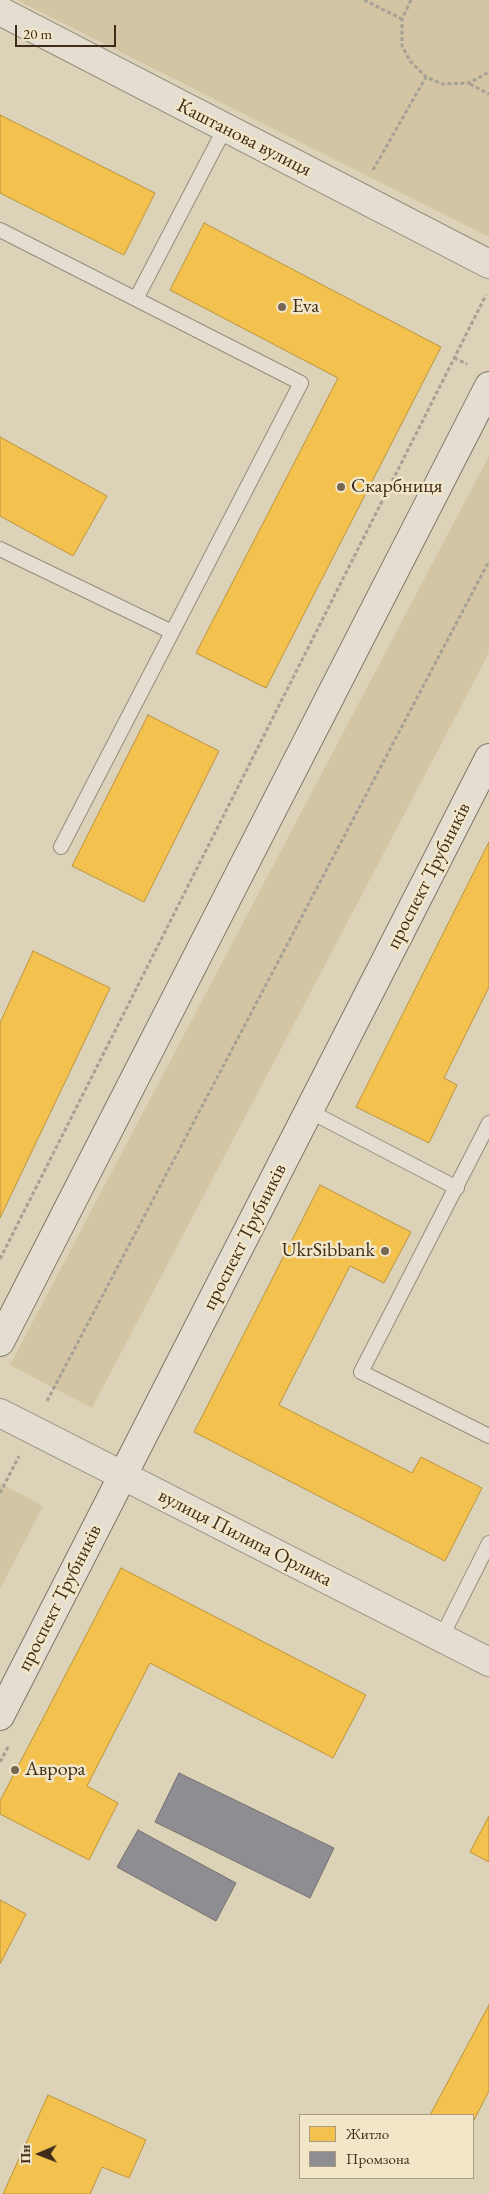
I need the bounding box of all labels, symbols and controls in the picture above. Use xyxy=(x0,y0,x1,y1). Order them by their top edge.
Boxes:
scale bar xyxy=(18,15,119,47)
text: 20 m xyxy=(23,24,52,43)
street label: Каштанова вулиця xyxy=(173,94,315,182)
place label: Eva xyxy=(292,295,319,319)
marker: Eva xyxy=(276,301,288,313)
place label: Скарбниця xyxy=(351,475,442,499)
marker: Скарбниця xyxy=(335,481,347,493)
street label: проспект Трубників xyxy=(382,799,476,953)
street label: проспект Трубників xyxy=(198,1160,292,1314)
place label: UkrSibbank xyxy=(282,1239,375,1263)
marker: UkrSibbank xyxy=(379,1245,391,1257)
street label: вулиця Пилипа Орлика xyxy=(154,1484,336,1592)
street label: проспект Трубників xyxy=(13,1521,107,1675)
place label: Аврора xyxy=(25,1758,86,1782)
marker: Аврора xyxy=(9,1764,21,1776)
legend xyxy=(299,2114,474,2179)
text: Житло xyxy=(346,2124,389,2143)
north arrow xyxy=(15,2129,65,2179)
text: Пн xyxy=(16,2145,34,2164)
text: Промзона xyxy=(346,2149,410,2168)

